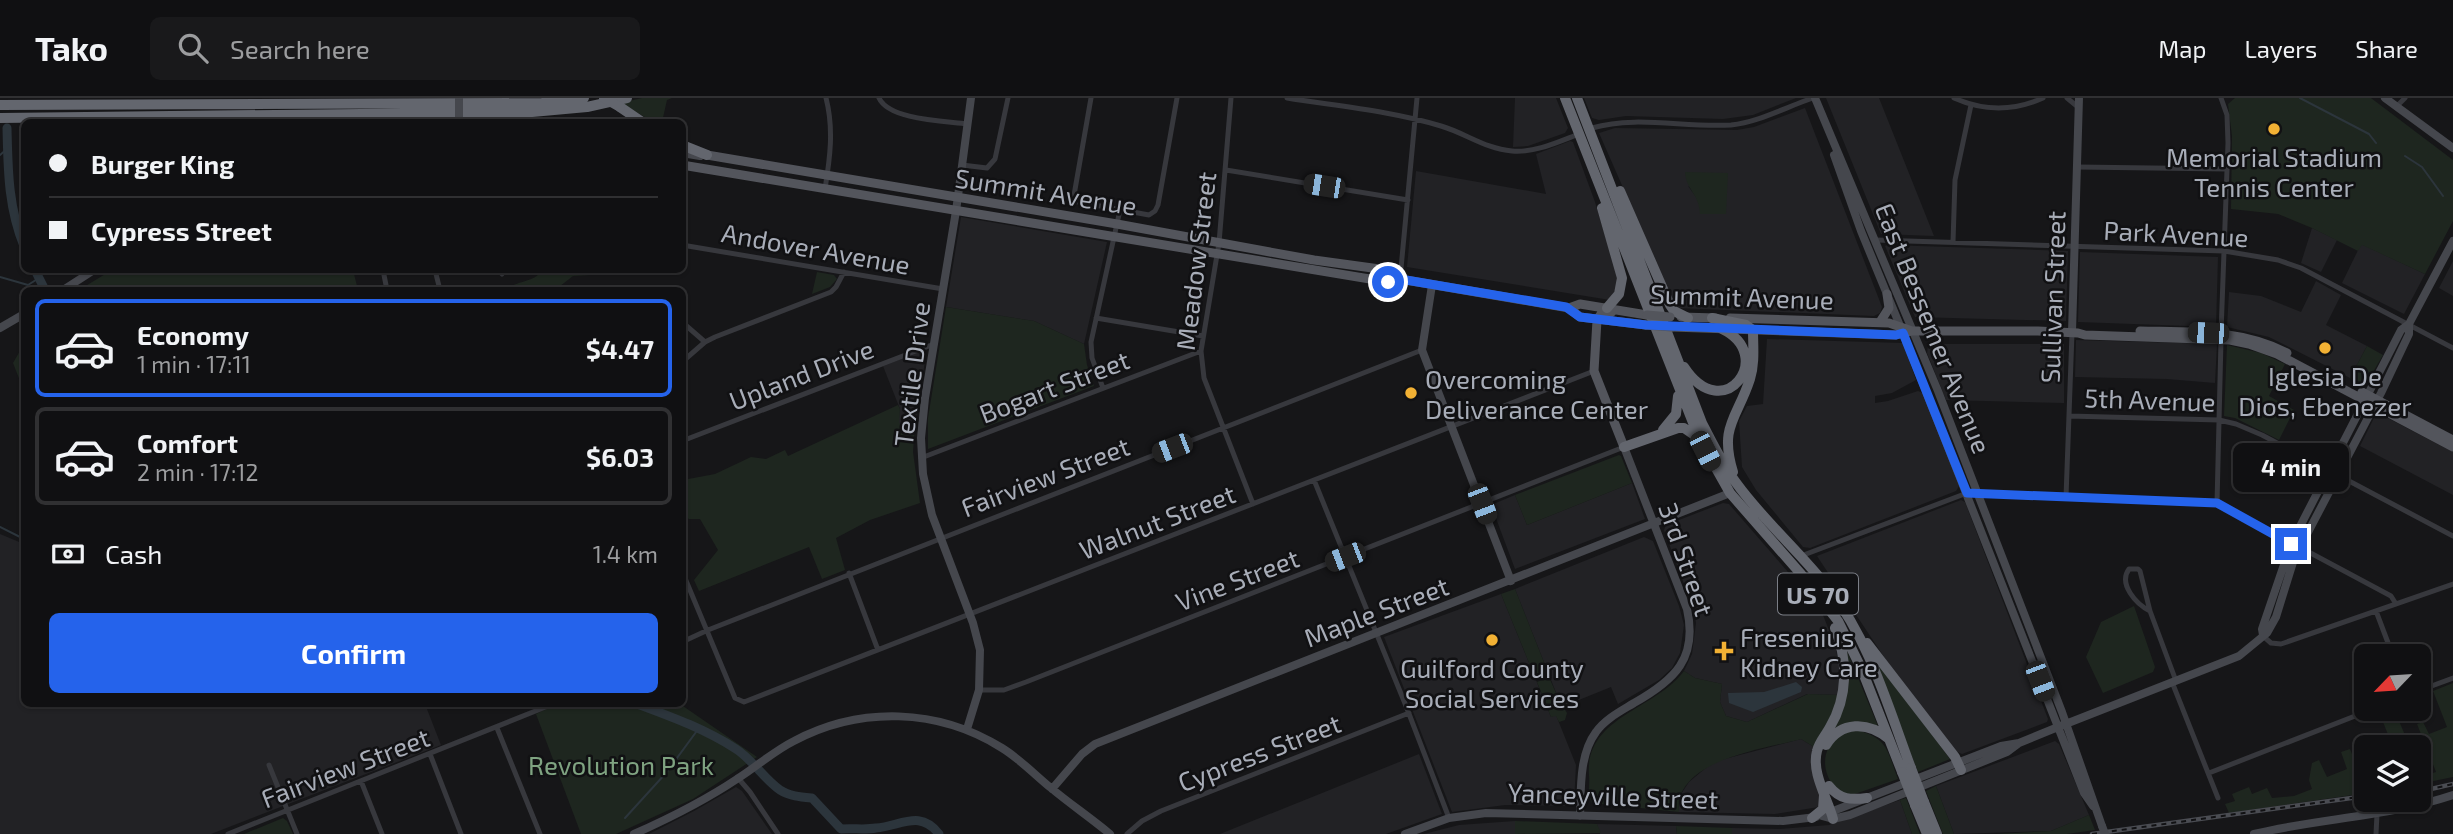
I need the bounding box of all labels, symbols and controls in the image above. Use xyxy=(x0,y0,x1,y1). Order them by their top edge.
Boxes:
search box xyxy=(150,17,640,80)
text: Tako xyxy=(35,28,108,68)
icon: search xyxy=(174,29,212,67)
text: Search here xyxy=(230,33,370,64)
text: Map xyxy=(2158,34,2206,63)
text: Layers xyxy=(2244,34,2317,63)
text: Share xyxy=(2355,34,2418,63)
marker: Memorial Stadium Tennis Center xyxy=(2266,121,2282,137)
place label: Memorial Stadium Tennis Center xyxy=(2166,141,2382,202)
text: Burger King xyxy=(91,148,234,179)
street label: Summit Avenue xyxy=(953,161,1139,221)
street label: Meadow Street xyxy=(1169,170,1221,352)
car xyxy=(1302,172,1347,200)
street label: East Bessemer Avenue xyxy=(1870,198,1998,458)
street label: Sullivan Street xyxy=(2034,210,2071,384)
street label: Park Avenue xyxy=(2103,214,2249,252)
text: Cypress Street xyxy=(91,215,272,246)
street label: Andover Avenue xyxy=(719,216,913,280)
route start xyxy=(1372,266,1404,298)
street label: Summit Avenue xyxy=(1650,277,1834,315)
street label: Textile Drive xyxy=(887,300,935,448)
icon: car xyxy=(53,317,116,380)
text: Economy xyxy=(137,319,249,350)
car xyxy=(2187,322,2230,344)
street label: Upland Drive xyxy=(725,332,877,416)
text: $4.47 xyxy=(586,333,654,364)
marker: Iglesia De Dios, Ebenezer xyxy=(2317,340,2333,356)
street label: Bogart Street xyxy=(975,343,1133,429)
text: 1 min · 17:11 xyxy=(137,350,251,378)
place label: Iglesia De Dios, Ebenezer xyxy=(2238,360,2412,421)
place label: Overcoming Deliverance Center xyxy=(1425,363,1648,424)
street label: 5th Avenue xyxy=(2084,381,2216,417)
marker: Overcoming Deliverance Center xyxy=(1403,385,1419,401)
icon: car xyxy=(53,425,116,488)
text: Comfort xyxy=(137,427,238,458)
car xyxy=(1687,428,1724,474)
street label: Fairview Street xyxy=(956,430,1134,522)
car xyxy=(1149,431,1196,465)
text: $6.03 xyxy=(586,441,654,472)
callout: 4 min xyxy=(2233,442,2349,492)
text: 4 min xyxy=(2261,453,2321,481)
text: 2 min · 17:12 xyxy=(137,458,258,486)
street label: Walnut Street xyxy=(1075,477,1239,565)
car xyxy=(1465,481,1500,527)
street label: 3rd Street xyxy=(1653,498,1721,620)
route end xyxy=(2275,528,2307,560)
icon: cash xyxy=(49,535,87,573)
text: Cash xyxy=(105,538,162,569)
text: 1.4 km xyxy=(593,540,658,568)
car xyxy=(1322,540,1369,574)
street label: Vine Street xyxy=(1171,541,1303,617)
street label: Maple Street xyxy=(1300,569,1453,653)
road number: US 70 xyxy=(1778,574,1858,614)
button: Confirm xyxy=(49,613,658,693)
place label: Fresenius Kidney Care xyxy=(1740,621,1878,682)
marker: Guilford County Social Services xyxy=(1484,632,1500,648)
marker: Fresenius Kidney Care xyxy=(1714,641,1734,661)
north arrow xyxy=(2354,644,2431,721)
map controls xyxy=(2354,644,2431,812)
place label: Guilford County Social Services xyxy=(1400,652,1584,713)
car xyxy=(2023,658,2058,704)
street label: Cypress Street xyxy=(1173,707,1345,797)
street label: Fairview Street xyxy=(256,721,434,813)
button: layers xyxy=(2354,735,2431,812)
park label: Revolution Park xyxy=(528,749,714,780)
street label: Yanceyville Street xyxy=(1507,776,1719,814)

